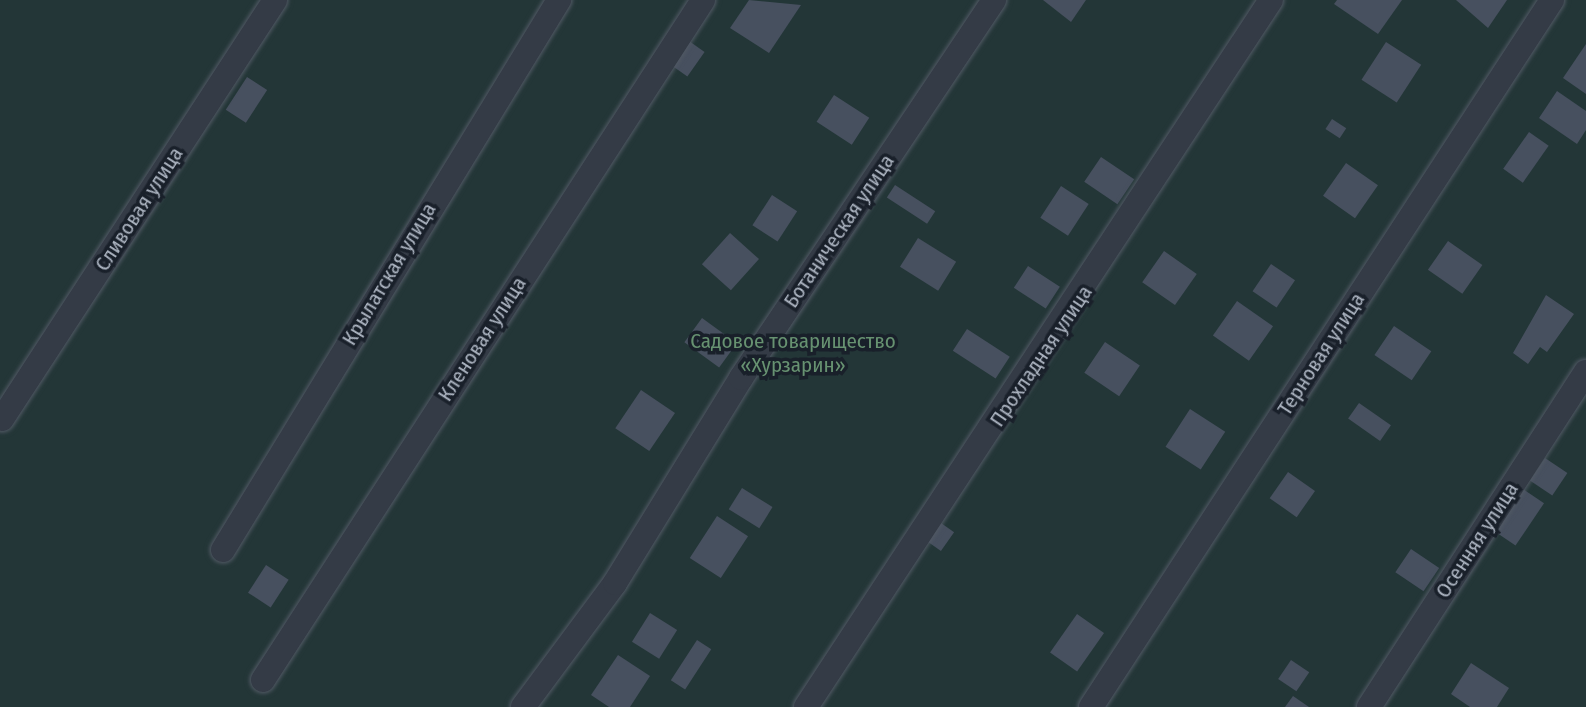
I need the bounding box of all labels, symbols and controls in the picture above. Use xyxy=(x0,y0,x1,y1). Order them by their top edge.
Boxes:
street label: Сливовая улица xyxy=(90,142,188,276)
street label: Ботаническая улица xyxy=(778,149,900,313)
street label: Крылатская улица xyxy=(337,198,441,350)
street label: Кленовая улица xyxy=(432,272,532,406)
street label: Прохладная улица xyxy=(984,281,1098,431)
street label: Терновая улица xyxy=(1272,288,1370,420)
park label: Садовое товарищество «Хурзарин» xyxy=(690,328,896,378)
street label: Осенняя улица xyxy=(1430,477,1524,603)

